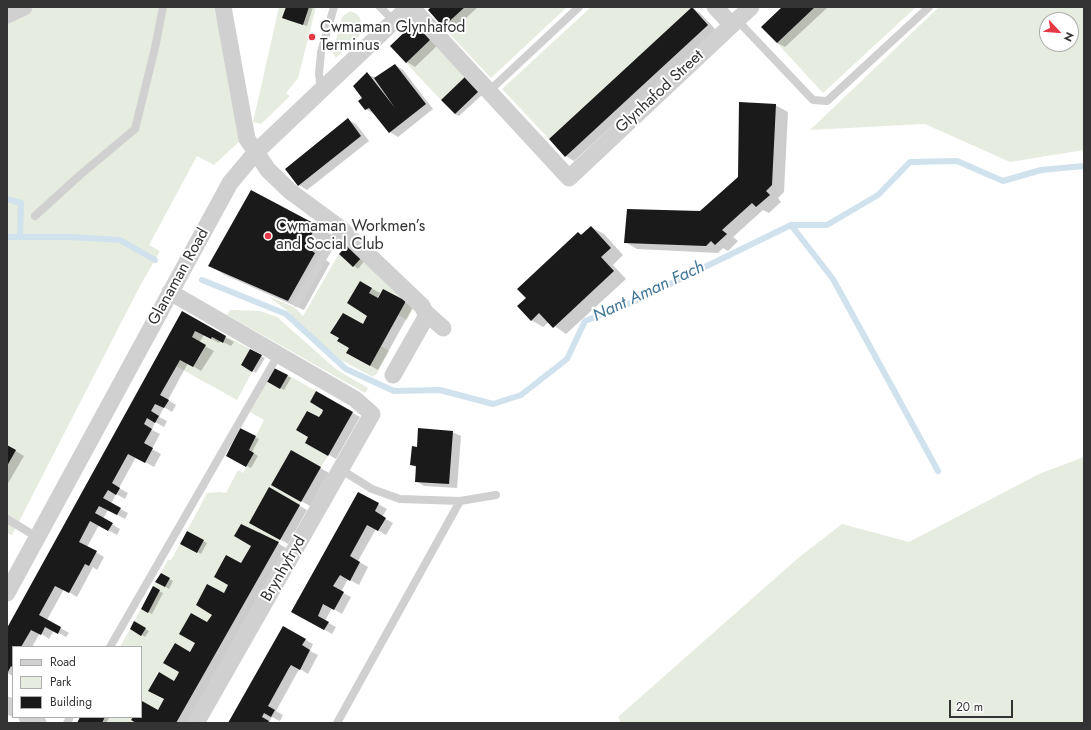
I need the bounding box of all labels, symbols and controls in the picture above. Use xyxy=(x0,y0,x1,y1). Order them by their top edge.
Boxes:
north arrow xyxy=(1039,12,1079,52)
place label: Cwmaman Glynhafod Terminus xyxy=(320,18,465,56)
text: N xyxy=(1060,29,1078,44)
marker: Cwmaman Glynhafod Terminus xyxy=(307,32,317,42)
street label: Glynhafod Street xyxy=(612,46,708,138)
place label: Cwmaman Workmen’s and Social Club xyxy=(276,217,425,255)
street label: Glanaman Road xyxy=(144,225,214,329)
marker: Cwmaman Workmen’s and Social Club xyxy=(263,231,273,241)
water label: Nant Aman Fach xyxy=(590,257,708,327)
street label: Brynhyfryd xyxy=(258,533,310,605)
legend xyxy=(12,646,142,718)
text: Road xyxy=(50,653,76,671)
text: Park xyxy=(50,673,71,691)
scale bar xyxy=(951,692,1015,718)
text: Building xyxy=(50,693,92,711)
text: 20 m xyxy=(956,698,983,716)

